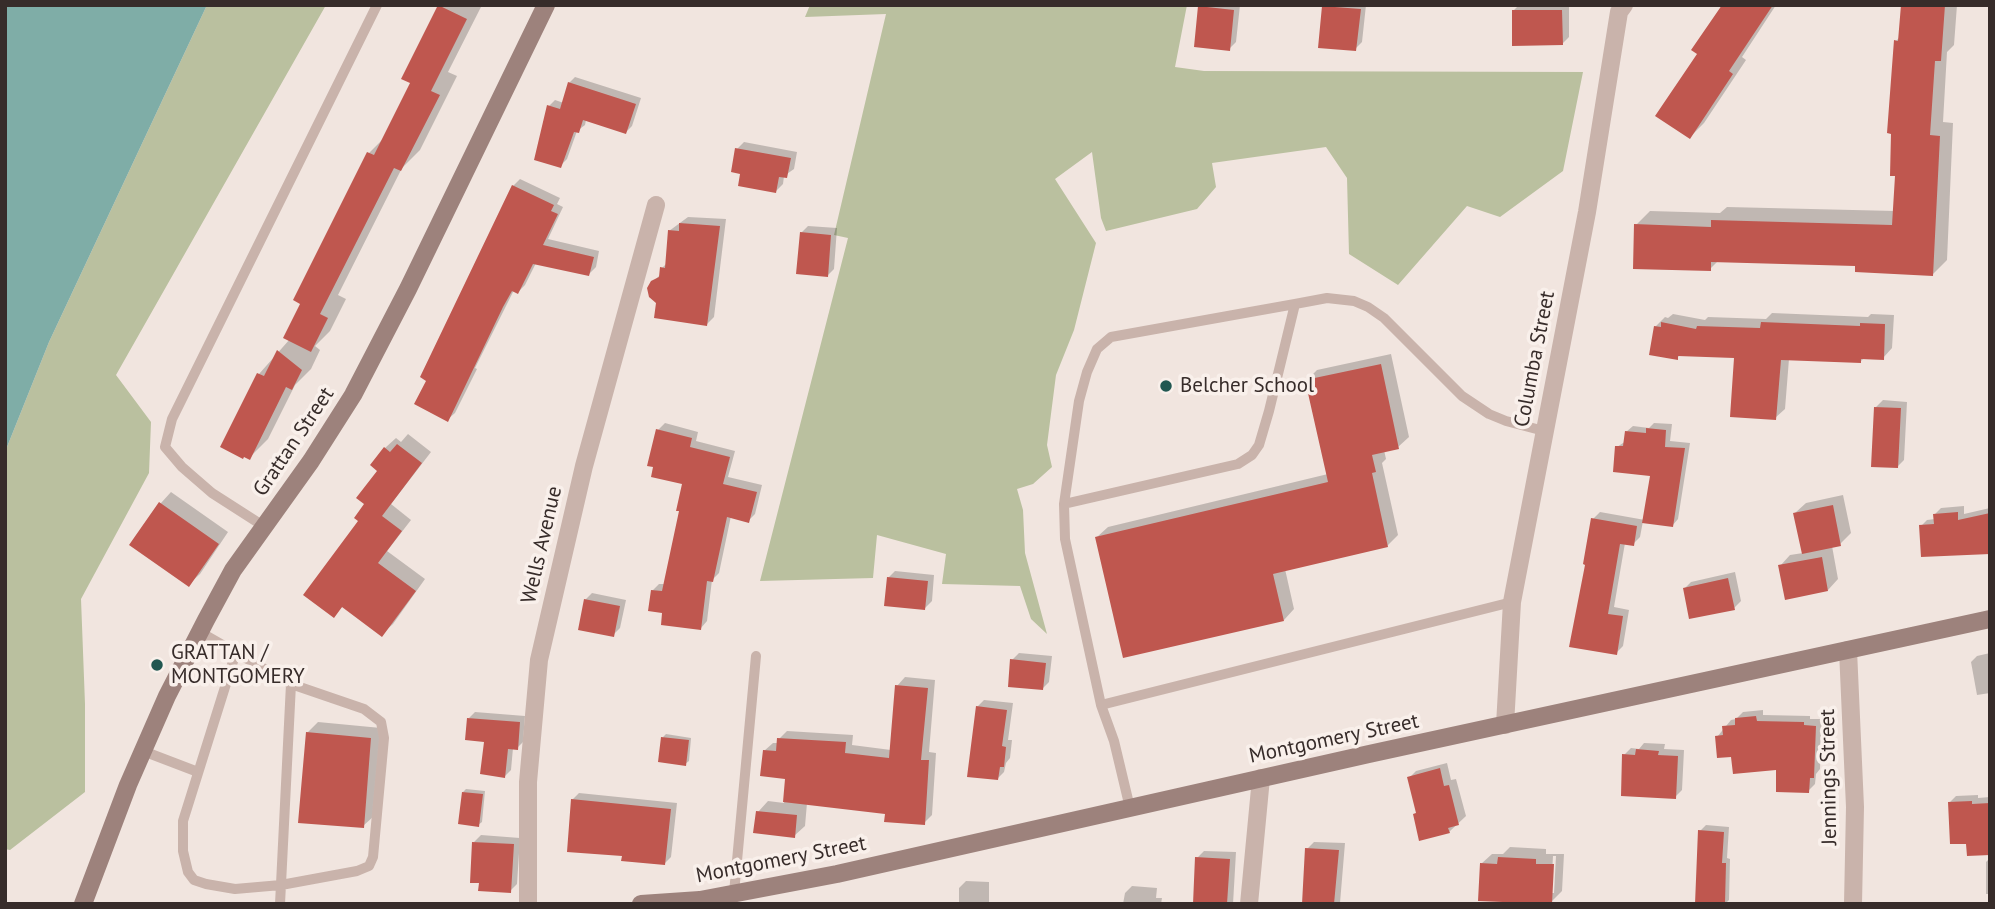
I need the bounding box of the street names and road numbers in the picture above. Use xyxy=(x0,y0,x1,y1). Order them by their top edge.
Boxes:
street label: Columba Street xyxy=(1509,289,1561,429)
street label: Grattan Street xyxy=(248,383,340,501)
street label: Wells Avenue xyxy=(516,484,568,606)
street label: Montgomery Street xyxy=(1247,709,1421,769)
street label: Jennings Street xyxy=(1815,709,1843,845)
street label: Montgomery Street xyxy=(694,831,868,889)

